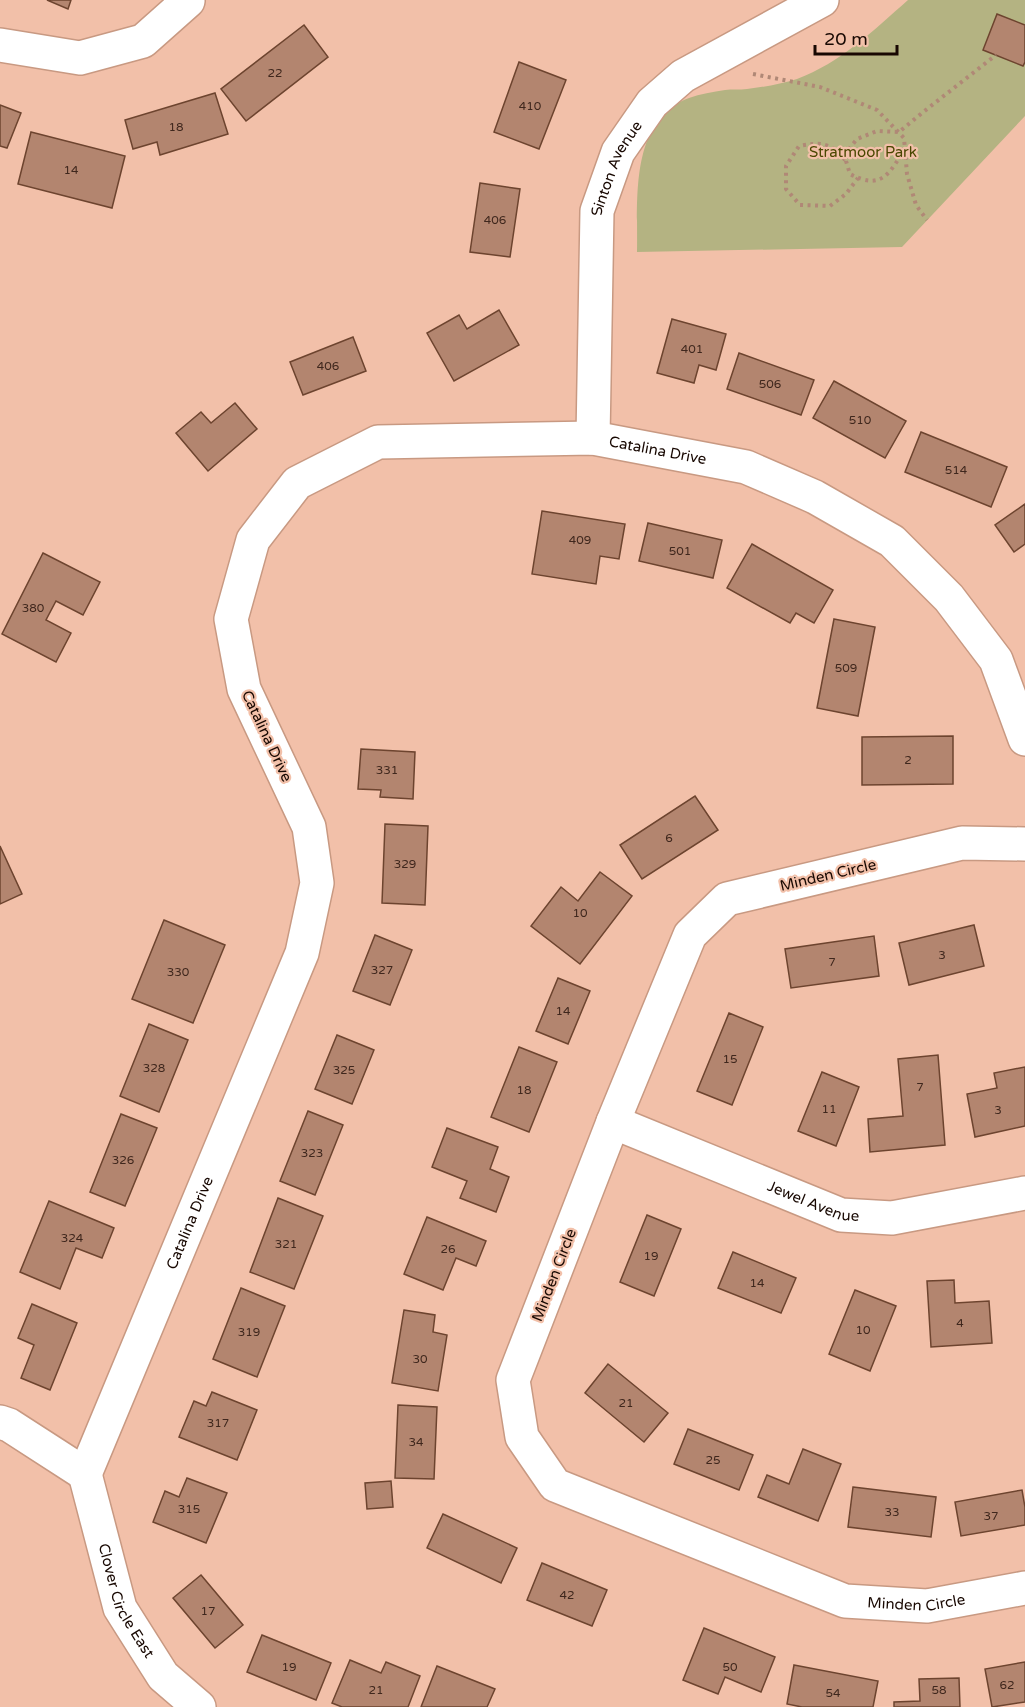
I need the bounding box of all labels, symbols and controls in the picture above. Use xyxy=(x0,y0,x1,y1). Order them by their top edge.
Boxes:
scale bar xyxy=(815,18,898,56)
text: 20 m xyxy=(824,28,868,50)
house number: 22 xyxy=(267,66,283,80)
house number: 410 xyxy=(519,99,542,113)
street label: Sinton Avenue xyxy=(588,117,646,216)
house number: 18 xyxy=(168,120,184,134)
park label: Stratmoor Park xyxy=(809,143,917,161)
house number: 14 xyxy=(63,163,79,177)
house number: 406 xyxy=(484,213,506,227)
house number: 401 xyxy=(681,342,703,356)
house number: 406 xyxy=(317,359,339,373)
house number: 506 xyxy=(759,377,781,391)
house number: 510 xyxy=(849,413,872,427)
street label: Catalina Drive xyxy=(607,432,708,468)
house number: 514 xyxy=(945,463,968,477)
house number: 409 xyxy=(569,533,591,547)
house number: 501 xyxy=(669,544,691,558)
house number: 380 xyxy=(22,601,45,615)
house number: 509 xyxy=(835,661,857,675)
street label: Catalina Drive xyxy=(238,687,296,785)
house number: 2 xyxy=(904,753,912,767)
house number: 331 xyxy=(376,763,398,777)
house number: 6 xyxy=(665,831,673,845)
street label: Minden Circle xyxy=(778,855,878,895)
house number: 329 xyxy=(394,857,416,871)
house number: 10 xyxy=(572,906,588,920)
house number: 3 xyxy=(938,948,946,962)
house number: 7 xyxy=(828,955,836,969)
house number: 327 xyxy=(371,963,393,977)
house number: 330 xyxy=(167,965,190,979)
house number: 14 xyxy=(555,1004,571,1018)
house number: 15 xyxy=(722,1052,738,1066)
house number: 328 xyxy=(143,1061,165,1075)
house number: 325 xyxy=(333,1063,355,1077)
house number: 7 xyxy=(916,1080,924,1094)
house number: 18 xyxy=(516,1083,532,1097)
house number: 11 xyxy=(821,1102,837,1116)
house number: 3 xyxy=(994,1103,1002,1117)
house number: 323 xyxy=(301,1146,323,1160)
house number: 326 xyxy=(112,1153,134,1167)
street label: Catalina Drive xyxy=(162,1174,217,1272)
street label: Jewel Avenue xyxy=(765,1177,860,1225)
street label: Minden Circle xyxy=(528,1226,580,1324)
house number: 324 xyxy=(61,1231,84,1245)
house number: 321 xyxy=(275,1237,297,1251)
house number: 26 xyxy=(440,1242,456,1256)
house number: 19 xyxy=(643,1249,659,1263)
house number: 14 xyxy=(749,1276,765,1290)
house number: 4 xyxy=(956,1316,964,1330)
house number: 10 xyxy=(855,1323,871,1337)
house number: 319 xyxy=(238,1325,260,1339)
house number: 30 xyxy=(412,1352,428,1366)
house number: 21 xyxy=(618,1396,634,1410)
house number: 317 xyxy=(207,1416,229,1430)
house number: 34 xyxy=(408,1435,424,1449)
house number: 25 xyxy=(705,1453,721,1467)
house number: 315 xyxy=(178,1502,200,1516)
house number: 33 xyxy=(884,1505,900,1519)
house number: 37 xyxy=(983,1509,999,1523)
street label: Clover Circle East xyxy=(95,1541,158,1662)
house number: 42 xyxy=(559,1588,575,1602)
street label: Minden Circle xyxy=(867,1590,967,1615)
house number: 17 xyxy=(200,1604,216,1618)
house number: 19 xyxy=(281,1660,297,1674)
house number: 50 xyxy=(722,1660,738,1674)
house number: 62 xyxy=(999,1678,1015,1692)
house number: 21 xyxy=(368,1683,384,1697)
house number: 58 xyxy=(931,1683,947,1697)
house number: 54 xyxy=(825,1686,841,1700)

